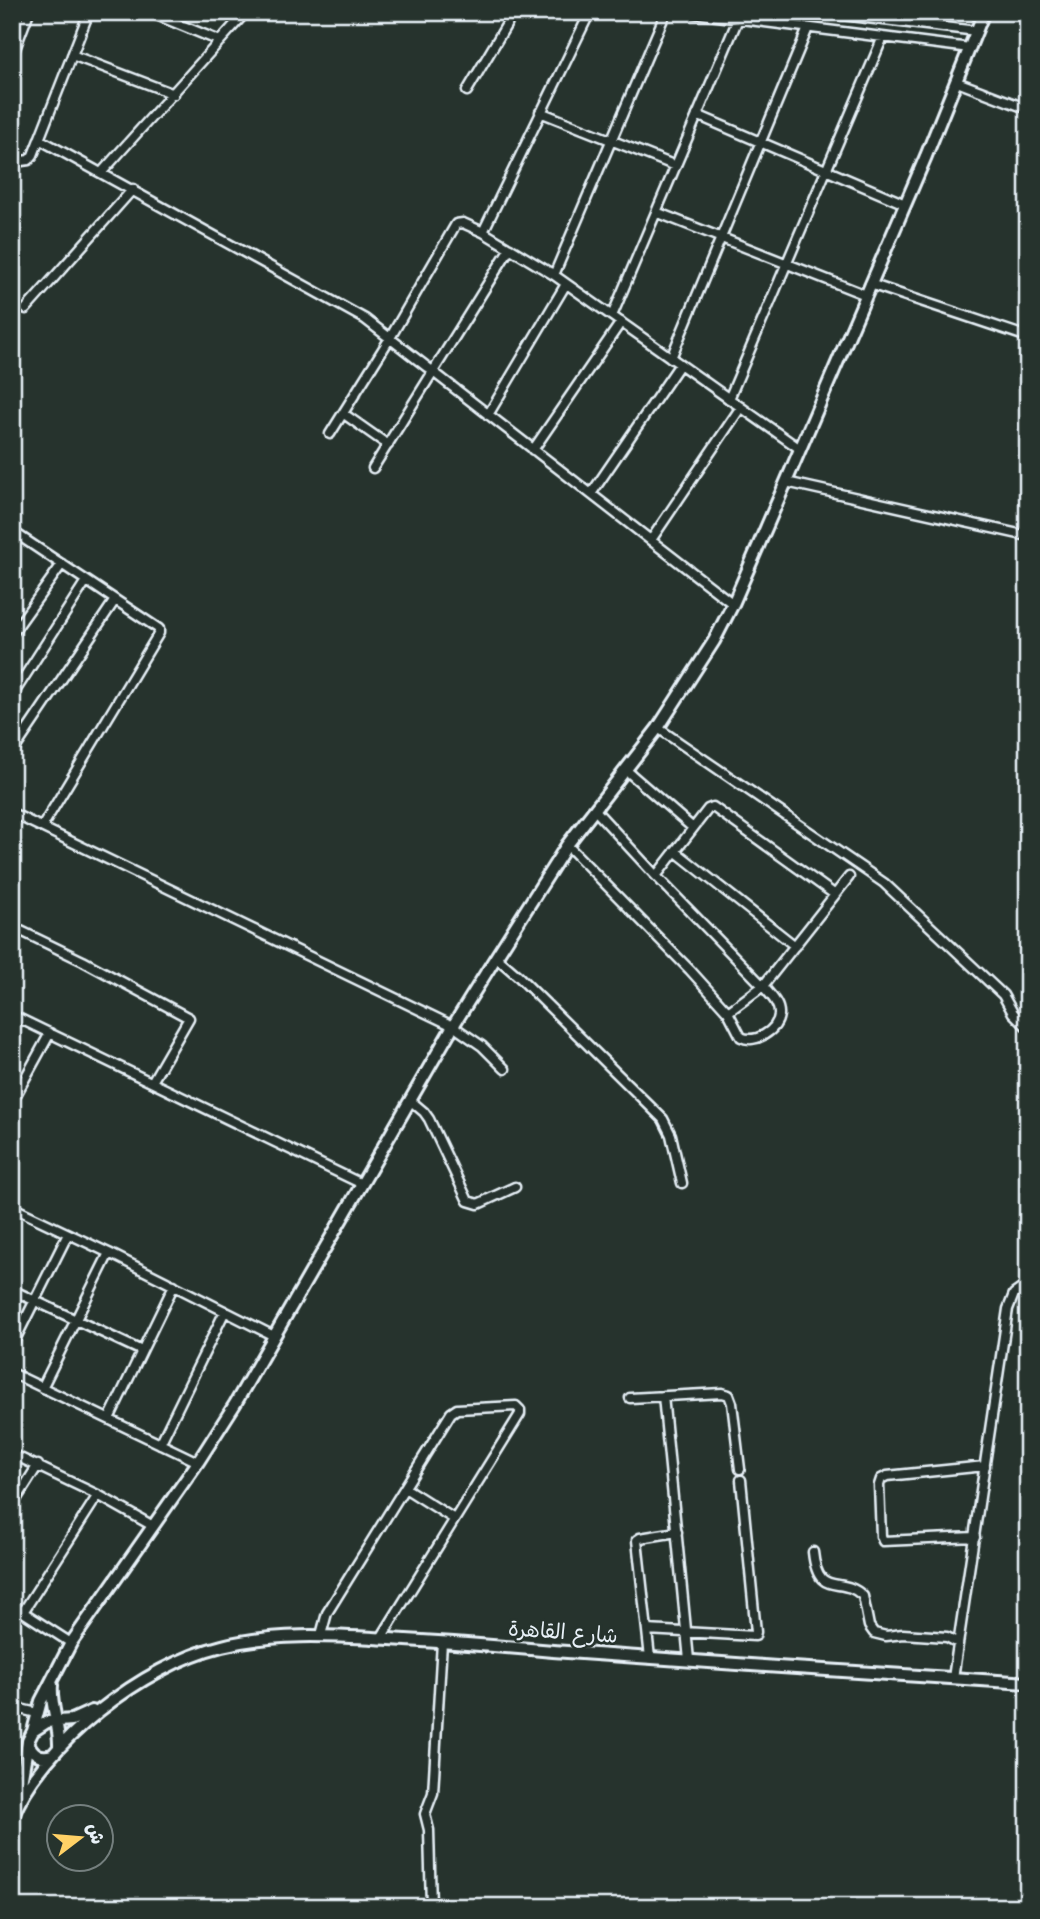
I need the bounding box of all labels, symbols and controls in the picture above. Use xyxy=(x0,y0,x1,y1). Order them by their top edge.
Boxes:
street label: شارع القاهرة xyxy=(507,1610,619,1651)
north arrow xyxy=(46,1804,116,1874)
text: ش xyxy=(81,1819,114,1847)

